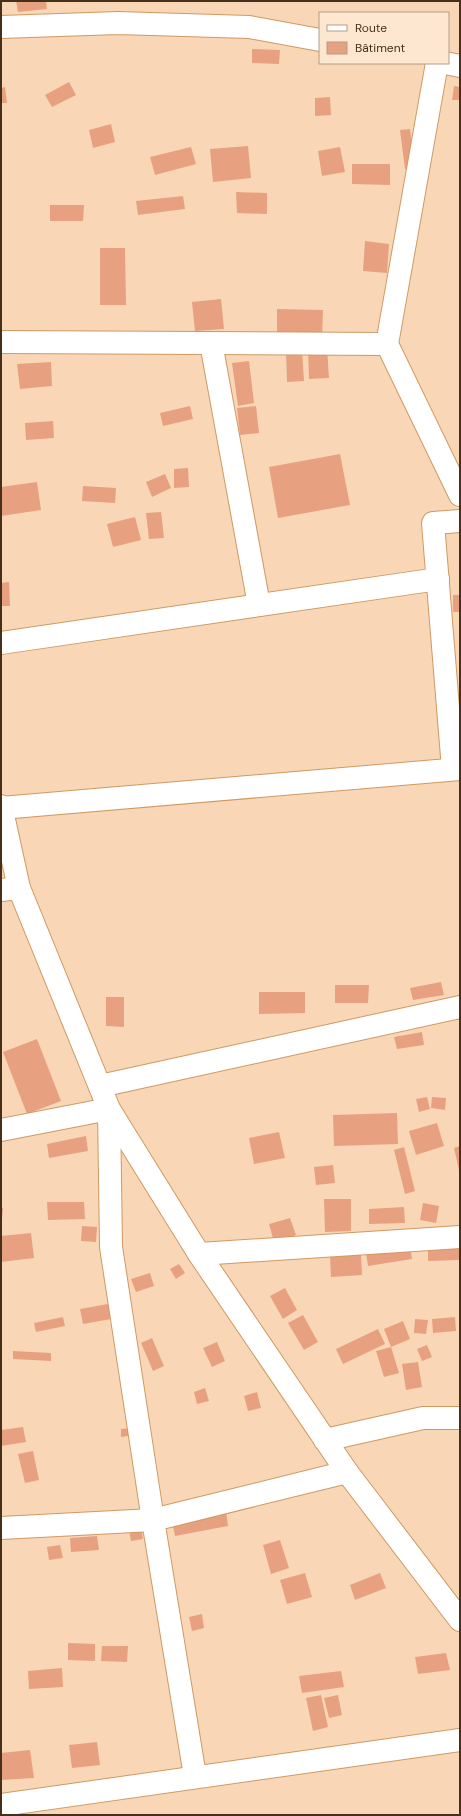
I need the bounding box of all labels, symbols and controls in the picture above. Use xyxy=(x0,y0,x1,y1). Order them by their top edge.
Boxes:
legend xyxy=(319,12,449,64)
text: Route xyxy=(355,20,387,36)
text: Bâtiment xyxy=(355,40,406,56)

